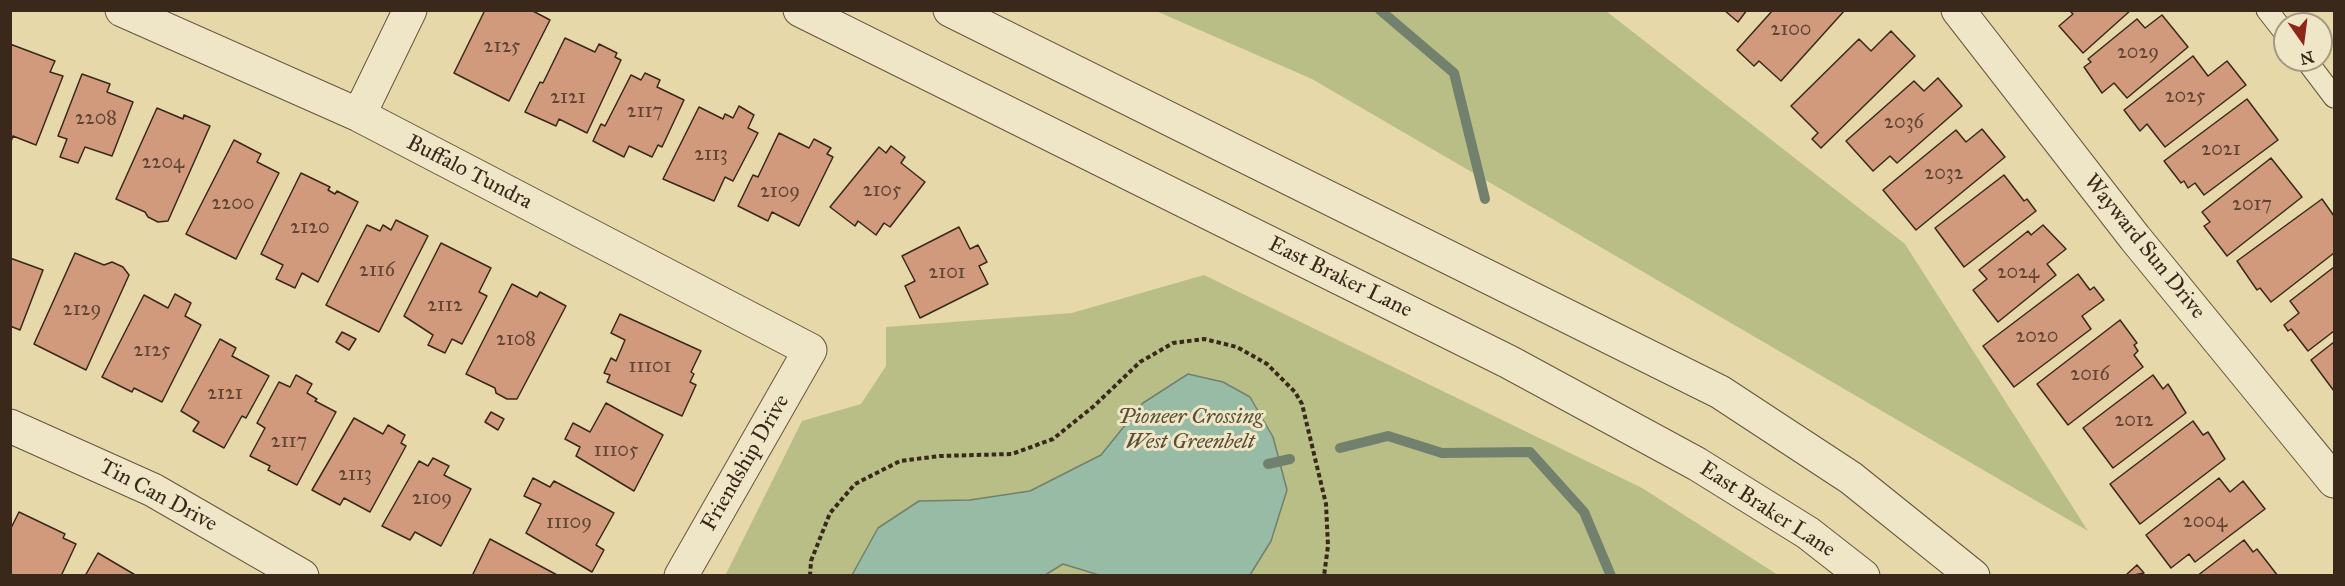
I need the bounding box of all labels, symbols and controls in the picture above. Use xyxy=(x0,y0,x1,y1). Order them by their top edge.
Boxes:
north arrow xyxy=(2273,12,2333,72)
house number: 2100 xyxy=(1771,18,1811,42)
house number: 2125 xyxy=(484,35,520,59)
house number: 2029 xyxy=(2117,41,2159,65)
text: N xyxy=(2298,47,2316,69)
house number: 2025 xyxy=(2165,85,2205,109)
house number: 2121 xyxy=(550,86,586,110)
house number: 2117 xyxy=(627,100,663,124)
house number: 2208 xyxy=(75,107,117,131)
house number: 2036 xyxy=(1884,111,1924,135)
street label: Buffalo Tundra xyxy=(402,130,536,216)
house number: 2021 xyxy=(2201,138,2241,162)
house number: 2113 xyxy=(694,143,728,167)
house number: 2204 xyxy=(142,151,184,175)
house number: 2032 xyxy=(1924,162,1964,186)
street label: Wayward Sun Drive xyxy=(2078,169,2210,325)
house number: 2105 xyxy=(863,179,901,203)
house number: 2109 xyxy=(760,180,800,204)
house number: 2200 xyxy=(212,192,254,216)
house number: 2017 xyxy=(2232,193,2272,217)
house number: 2120 xyxy=(290,216,330,240)
street label: East Braker Lane xyxy=(1264,232,1416,324)
house number: 2116 xyxy=(359,259,395,283)
house number: 2101 xyxy=(928,261,966,285)
house number: 2024 xyxy=(1997,261,2039,285)
house number: 2112 xyxy=(427,294,463,318)
house number: 2129 xyxy=(63,298,101,322)
house number: 2020 xyxy=(2015,325,2059,349)
house number: 2108 xyxy=(496,328,536,352)
house number: 2125 xyxy=(134,339,170,363)
house number: 11101 xyxy=(629,355,671,379)
house number: 2016 xyxy=(2070,363,2110,387)
house number: 2121 xyxy=(207,382,243,406)
street label: Friendship Drive xyxy=(696,390,796,536)
park label: Pioneer Crossing West Greenbelt xyxy=(1118,405,1262,457)
house number: 2012 xyxy=(2114,409,2154,433)
house number: 2117 xyxy=(271,430,307,454)
house number: 11105 xyxy=(594,439,638,463)
street label: Tin Can Drive xyxy=(95,454,221,538)
street label: East Braker Lane xyxy=(1694,456,1840,564)
house number: 2113 xyxy=(338,463,372,487)
house number: 2109 xyxy=(412,487,452,511)
house number: 2004 xyxy=(2183,510,2227,534)
house number: 11109 xyxy=(546,511,592,535)

